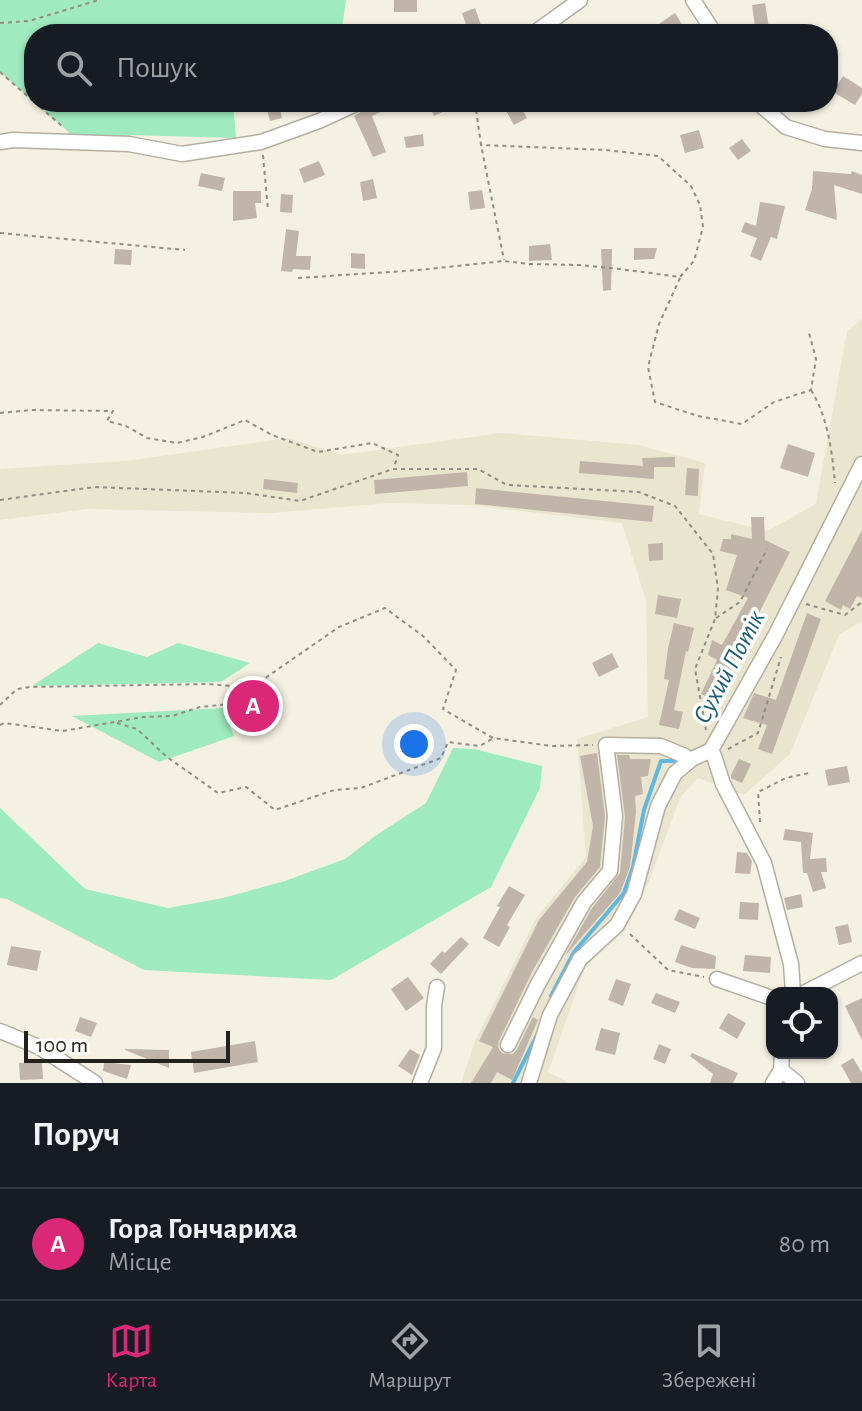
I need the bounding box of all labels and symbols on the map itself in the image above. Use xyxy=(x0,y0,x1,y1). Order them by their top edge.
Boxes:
water label: Сухий Потік xyxy=(688,606,770,728)
pin: A xyxy=(227,676,279,736)
your location xyxy=(394,724,434,764)
scale bar xyxy=(24,1027,230,1063)

